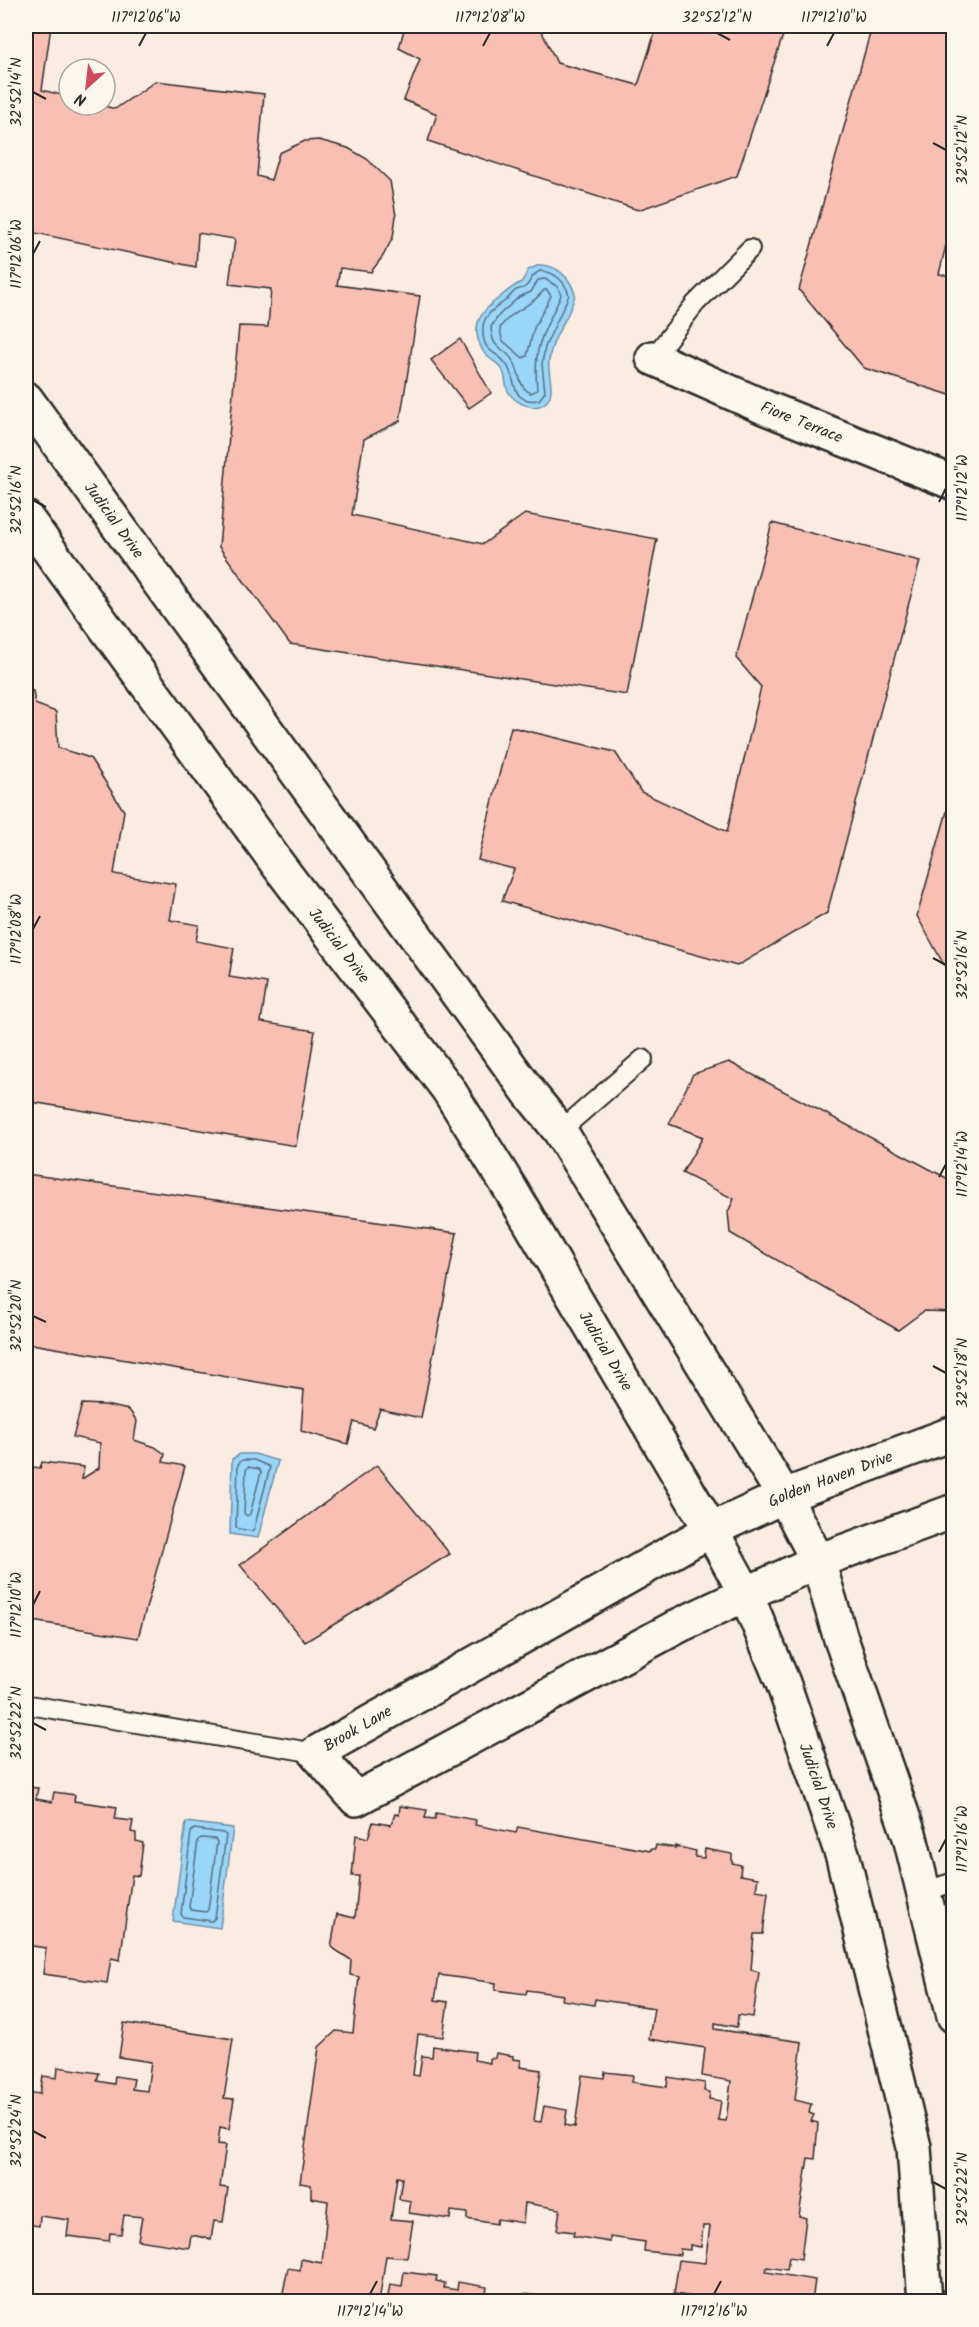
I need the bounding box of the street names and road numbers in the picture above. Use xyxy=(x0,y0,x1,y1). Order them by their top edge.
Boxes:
street label: Fiore Terrace xyxy=(757,395,847,450)
street label: Judicial Drive xyxy=(78,477,150,564)
street label: Judicial Drive xyxy=(302,902,376,989)
street label: Judicial Drive xyxy=(572,1306,639,1396)
street label: Golden Haven Drive xyxy=(764,1444,896,1514)
street label: Brook Lane xyxy=(319,1699,397,1759)
street label: Judicial Drive xyxy=(792,1740,845,1832)

